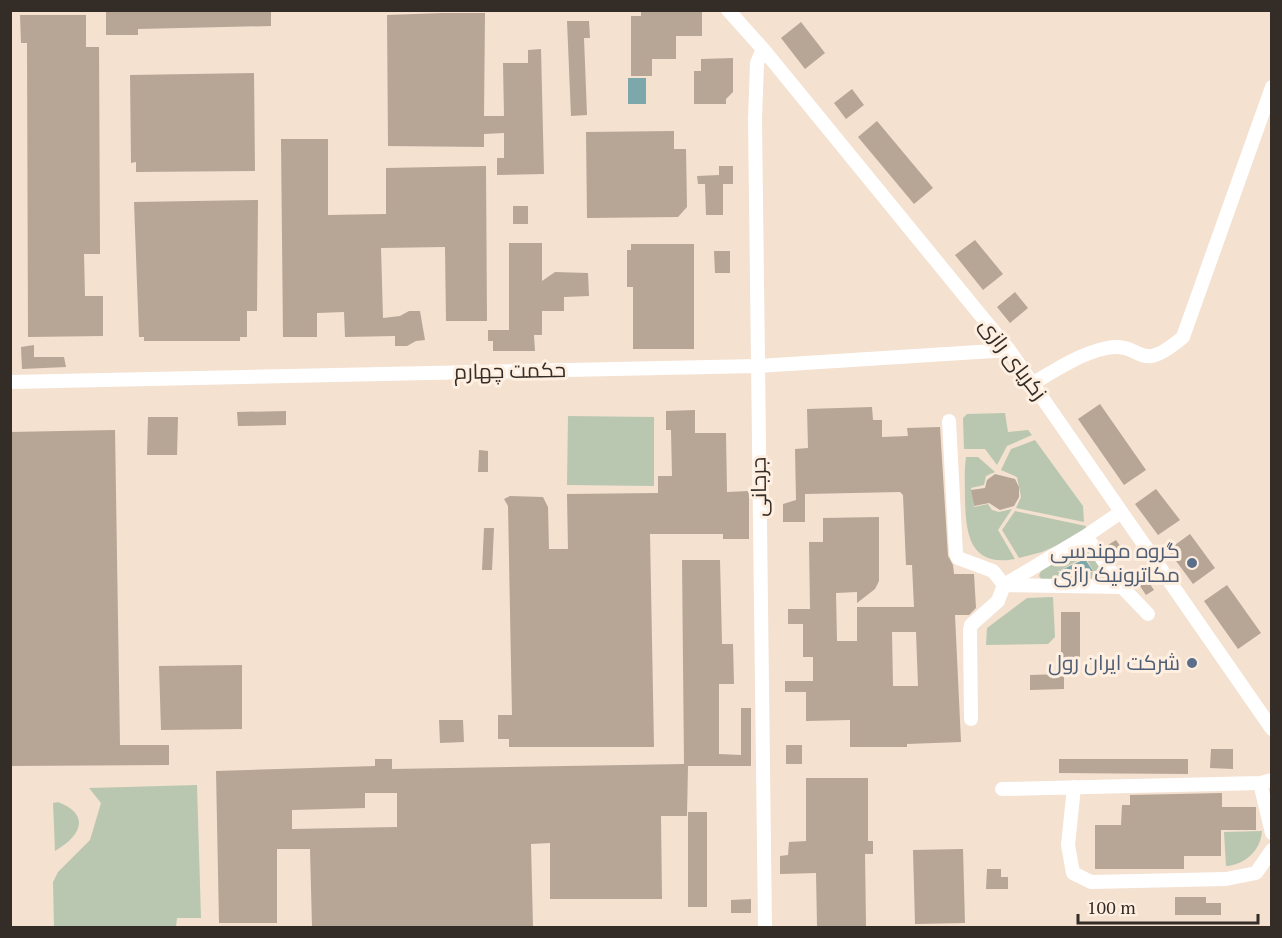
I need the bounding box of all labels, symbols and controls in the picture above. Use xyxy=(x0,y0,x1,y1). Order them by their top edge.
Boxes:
street label: زکریای رازی xyxy=(974,312,1054,405)
street label: حکمت چهارم xyxy=(454,355,566,386)
street label: جرجانی xyxy=(743,457,773,517)
place label: گروه مهندسی مکاترونیک رازی xyxy=(1050,536,1180,588)
marker: گروه مهندسی مکاترونیک رازی xyxy=(1185,556,1199,570)
place label: شرکت ایران رول xyxy=(1048,648,1180,676)
marker: شرکت ایران رول xyxy=(1185,656,1199,670)
scale bar xyxy=(1078,887,1258,925)
text: 100 m xyxy=(1087,895,1136,919)

